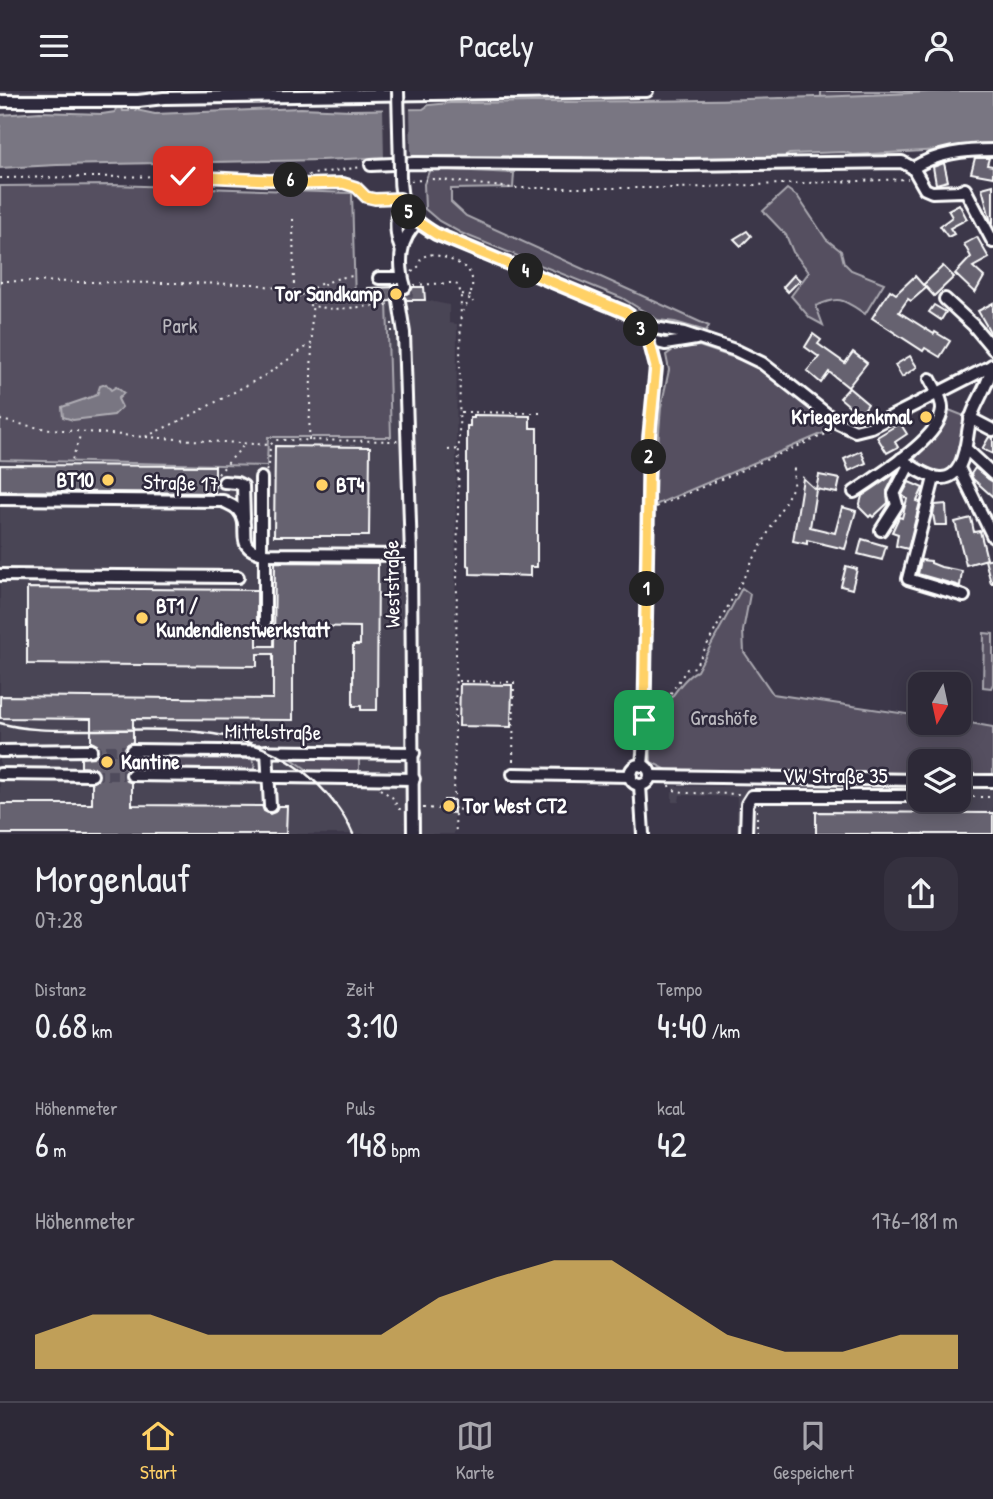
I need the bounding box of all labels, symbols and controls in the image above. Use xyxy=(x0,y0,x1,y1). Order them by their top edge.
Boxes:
text: Pacely xyxy=(459,24,534,67)
icon: menu xyxy=(35,27,73,65)
icon: person xyxy=(920,27,958,65)
pin xyxy=(153,146,213,206)
icon: check xyxy=(164,157,202,195)
pin: 6 xyxy=(274,163,308,197)
text: 6 xyxy=(287,166,294,192)
pin: 5 xyxy=(392,195,426,229)
text: 5 xyxy=(404,198,413,224)
pin: 4 xyxy=(508,253,544,289)
text: 4 xyxy=(522,257,529,283)
place label: Tor Sandkamp xyxy=(274,279,383,309)
marker: Tor Sandkamp xyxy=(388,286,404,302)
park label: Park xyxy=(162,311,198,340)
pin: 3 xyxy=(624,311,658,347)
text: 3 xyxy=(636,315,645,341)
place label: Kriegerdenkmal xyxy=(791,402,912,432)
marker: Kriegerdenkmal xyxy=(918,409,934,425)
pin: 2 xyxy=(632,439,666,475)
text: 2 xyxy=(644,443,653,469)
place label: BT10 xyxy=(56,465,95,494)
street label: Straße 17 xyxy=(143,467,219,498)
place label: BT4 xyxy=(336,470,364,499)
marker: BT10 xyxy=(100,472,116,488)
marker: BT4 xyxy=(314,477,330,493)
street label: Weststraße xyxy=(376,540,407,628)
pin: 1 xyxy=(630,571,664,607)
text: 1 xyxy=(643,575,650,601)
place label: BT1 / Kundendienstwerkstatt xyxy=(156,591,331,644)
marker: BT1 / Kundendienstwerkstatt xyxy=(134,610,150,626)
north arrow xyxy=(908,672,971,735)
map controls xyxy=(908,672,971,812)
pin xyxy=(614,690,674,750)
icon: arrive xyxy=(625,701,663,739)
park label: Grashöfe xyxy=(690,703,758,732)
street label: Mittelstraße xyxy=(224,716,322,747)
place label: Kantine xyxy=(121,747,180,776)
button: layers xyxy=(908,749,971,812)
marker: Kantine xyxy=(99,754,115,770)
street label: VW Straße 35 xyxy=(782,761,888,790)
place label: Tor West CT2 xyxy=(462,791,567,820)
marker: Tor West CT2 xyxy=(441,798,457,814)
text: Morgenlauf xyxy=(35,852,191,904)
button: share xyxy=(884,857,958,931)
text: 07:28 xyxy=(35,904,83,935)
text: Distanz xyxy=(35,976,86,1002)
text: Zeit xyxy=(346,976,374,1002)
text: Tempo xyxy=(657,976,702,1002)
text: 0.68 xyxy=(35,1002,87,1049)
text: 3:10 xyxy=(346,1002,398,1049)
text: 4:40 xyxy=(657,1002,707,1049)
text: km xyxy=(87,1018,112,1044)
text: /km xyxy=(707,1018,740,1044)
text: Höhenmeter xyxy=(35,1095,118,1121)
text: Puls xyxy=(346,1095,375,1121)
text: kcal xyxy=(657,1095,685,1121)
text: 6 xyxy=(35,1121,49,1168)
text: 148 xyxy=(346,1121,387,1168)
text: 42 xyxy=(657,1121,687,1168)
text: m xyxy=(49,1137,66,1163)
text: bpm xyxy=(387,1137,420,1163)
text: Höhenmeter xyxy=(35,1205,135,1236)
text: 176–181 m xyxy=(872,1205,958,1236)
tab: Start xyxy=(139,1417,177,1485)
tab: Karte xyxy=(456,1417,495,1485)
tab: Gespeichert xyxy=(773,1417,854,1485)

